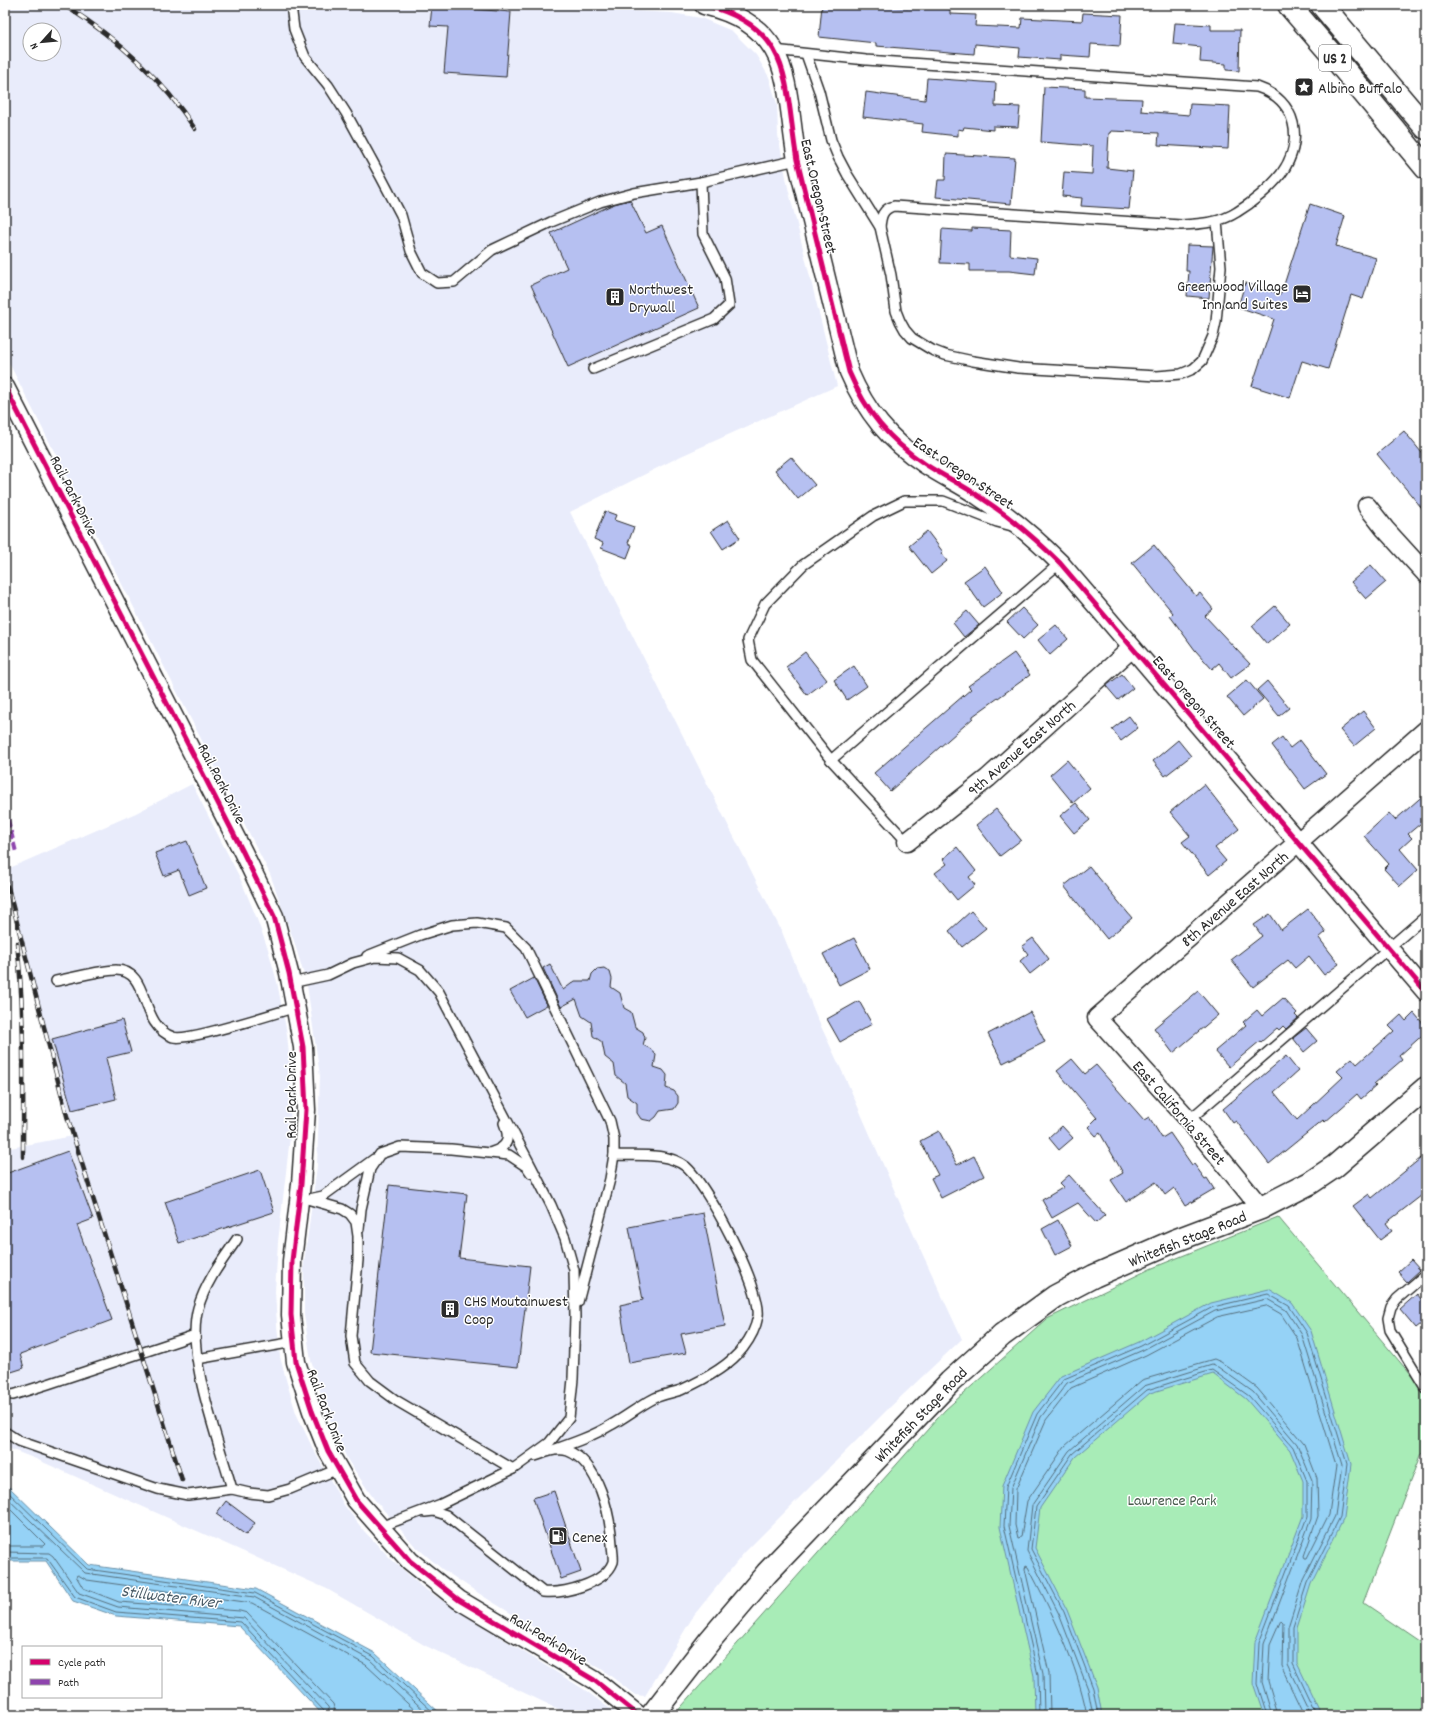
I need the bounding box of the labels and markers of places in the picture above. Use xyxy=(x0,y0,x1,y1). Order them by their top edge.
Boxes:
place icon: Albino Buffalo xyxy=(1293,76,1315,98)
place label: Albino Buffalo xyxy=(1318,78,1402,101)
place label: Greenwood Village Inn and Suites xyxy=(1177,276,1288,317)
place label: Northwest Drywall xyxy=(629,279,693,320)
hotel icon: Greenwood Village Inn and Suites xyxy=(1291,283,1313,305)
building icon: Northwest Drywall xyxy=(604,286,626,308)
place label: CHS Moutainwest Coop xyxy=(464,1291,568,1332)
building icon: CHS Moutainwest Coop xyxy=(439,1298,461,1320)
fuel station icon: Cenex xyxy=(547,1525,569,1547)
place label: Cenex xyxy=(572,1527,607,1550)

